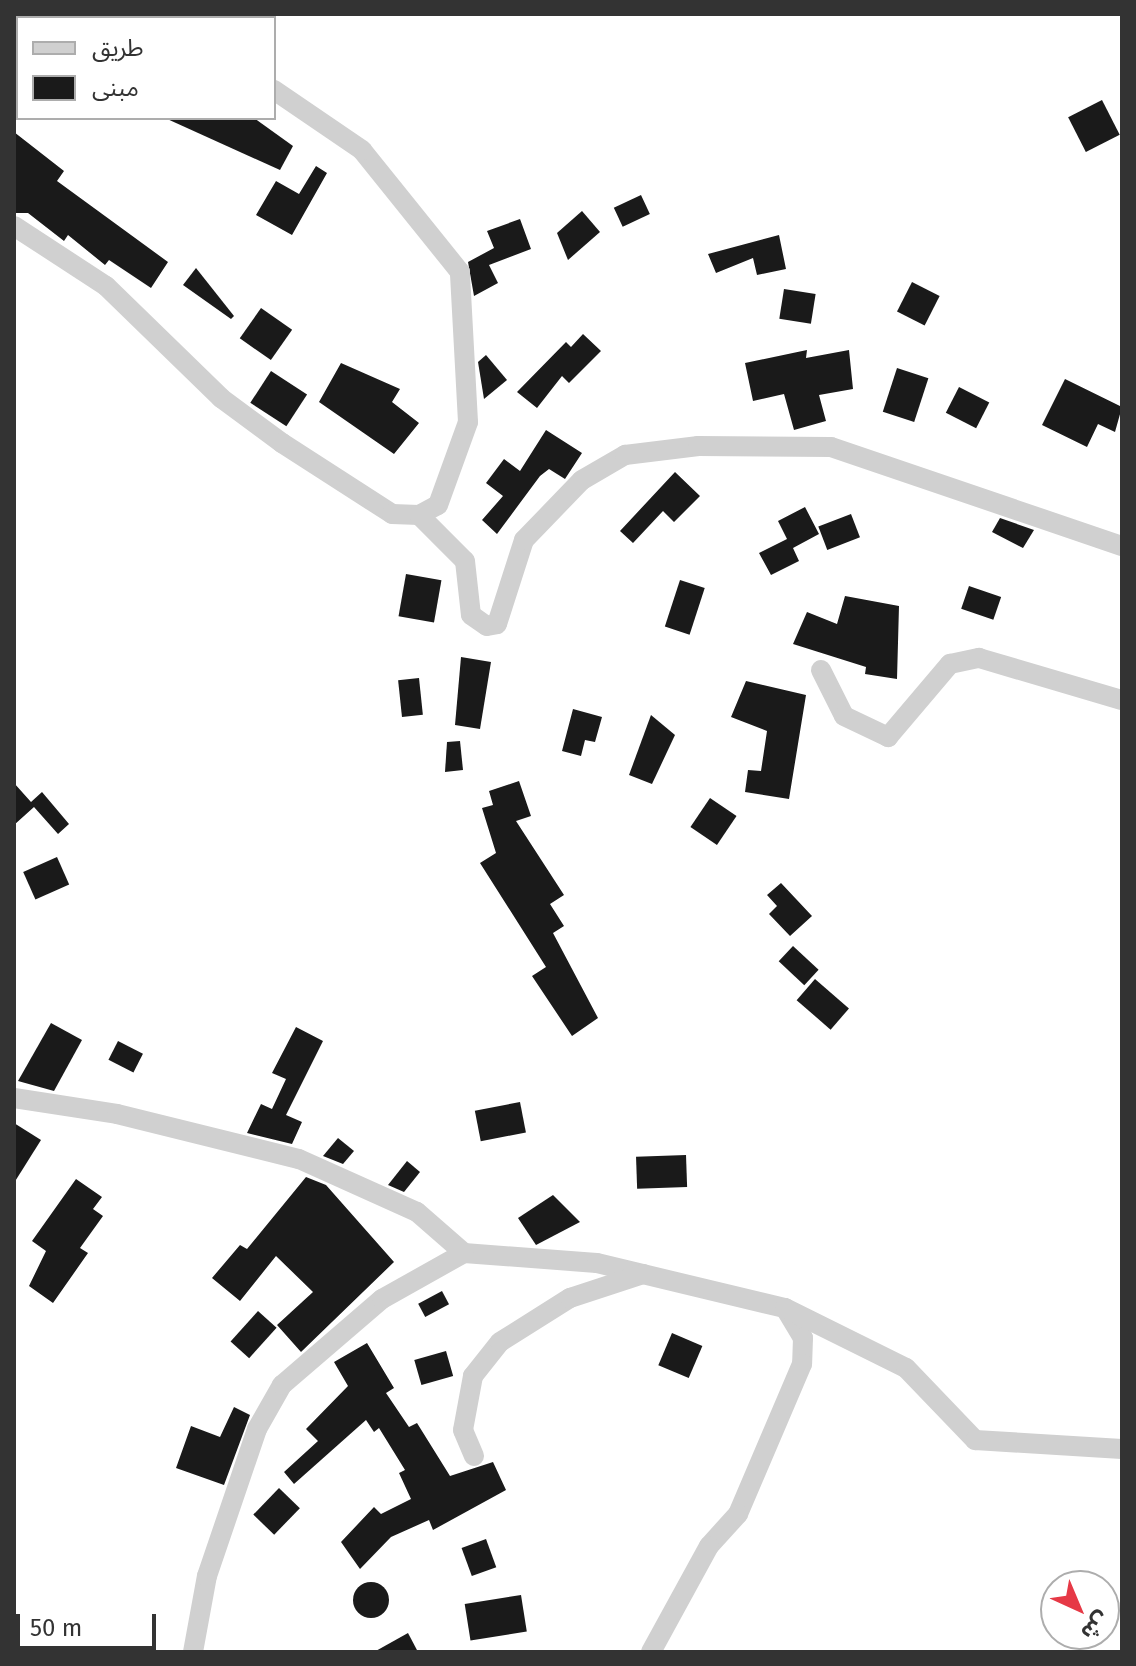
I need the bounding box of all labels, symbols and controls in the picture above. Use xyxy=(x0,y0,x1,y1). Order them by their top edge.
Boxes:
legend xyxy=(16,16,276,120)
text: طريق xyxy=(92,34,144,62)
text: مبنى xyxy=(92,74,139,102)
north arrow xyxy=(1040,1570,1120,1650)
scale bar xyxy=(20,1598,160,1648)
text: ش xyxy=(1075,1606,1116,1646)
text: 50 m xyxy=(30,1614,82,1642)

